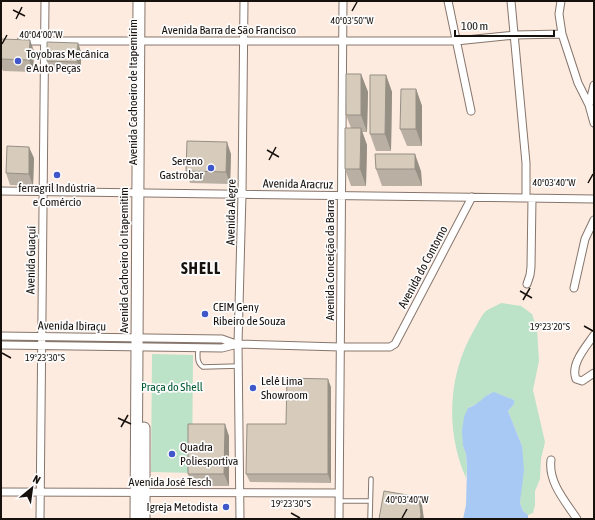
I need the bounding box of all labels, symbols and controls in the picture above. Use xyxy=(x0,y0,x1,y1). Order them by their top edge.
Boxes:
scale bar xyxy=(455,12,554,38)
text: 40°03'50"W xyxy=(330,15,374,26)
street label: Avenida Cachoeiro de Itapemirim xyxy=(126,19,140,165)
text: 100 m xyxy=(461,19,488,33)
street label: Avenida Barra de São Francisco xyxy=(162,23,297,37)
text: 40°04'00"W xyxy=(19,29,63,40)
place label: Toyobras Mecânica e Auto Peças xyxy=(26,47,109,75)
marker: Toyobras Mecânica e Auto Peças xyxy=(13,56,23,66)
place label: Sereno Gastrobar xyxy=(159,154,203,182)
marker: Sereno Gastrobar xyxy=(206,163,216,173)
marker: ferragril Indústria e Comércio xyxy=(52,170,62,180)
street label: Avenida Aracruz xyxy=(263,176,334,192)
text: 40°03'40"W xyxy=(532,177,576,188)
street label: Avenida Alegre xyxy=(223,179,239,245)
place label: ferragril Indústria e Comércio xyxy=(18,181,96,209)
street label: Avenida Cachoeiro do Itapemitim xyxy=(117,187,131,333)
street label: Avenida Conceição da Barra xyxy=(323,199,337,321)
street label: Avenida do Contorno xyxy=(395,223,451,311)
street label: Avenida Guaçuí xyxy=(23,225,39,294)
district label: SHELL xyxy=(181,259,221,277)
place label: CEIM Geny Ribeiro de Souza xyxy=(213,300,286,328)
marker: CEIM Geny Ribeiro de Souza xyxy=(200,309,210,319)
street label: Avenida Ibiraçu xyxy=(38,318,106,334)
text: 19°23'20"S xyxy=(530,321,570,332)
text: 19°23'30"S xyxy=(25,352,65,363)
place label: Lelê Lima Showroom xyxy=(261,374,308,402)
park label: Praça do Shell xyxy=(141,380,204,394)
marker: Lelê Lima Showroom xyxy=(248,383,258,393)
place label: Quadra Poliesportiva xyxy=(180,440,238,468)
marker: Quadra Poliesportiva xyxy=(167,449,177,459)
north arrow xyxy=(12,468,52,508)
text: N xyxy=(31,472,43,486)
street label: Avenida José Tesch xyxy=(129,475,211,489)
text: 40°03'40"W xyxy=(385,494,429,505)
text: 19°23'30"S xyxy=(271,498,311,509)
place label: Igreja Metodista xyxy=(147,500,218,514)
marker: Igreja Metodista xyxy=(221,502,231,512)

